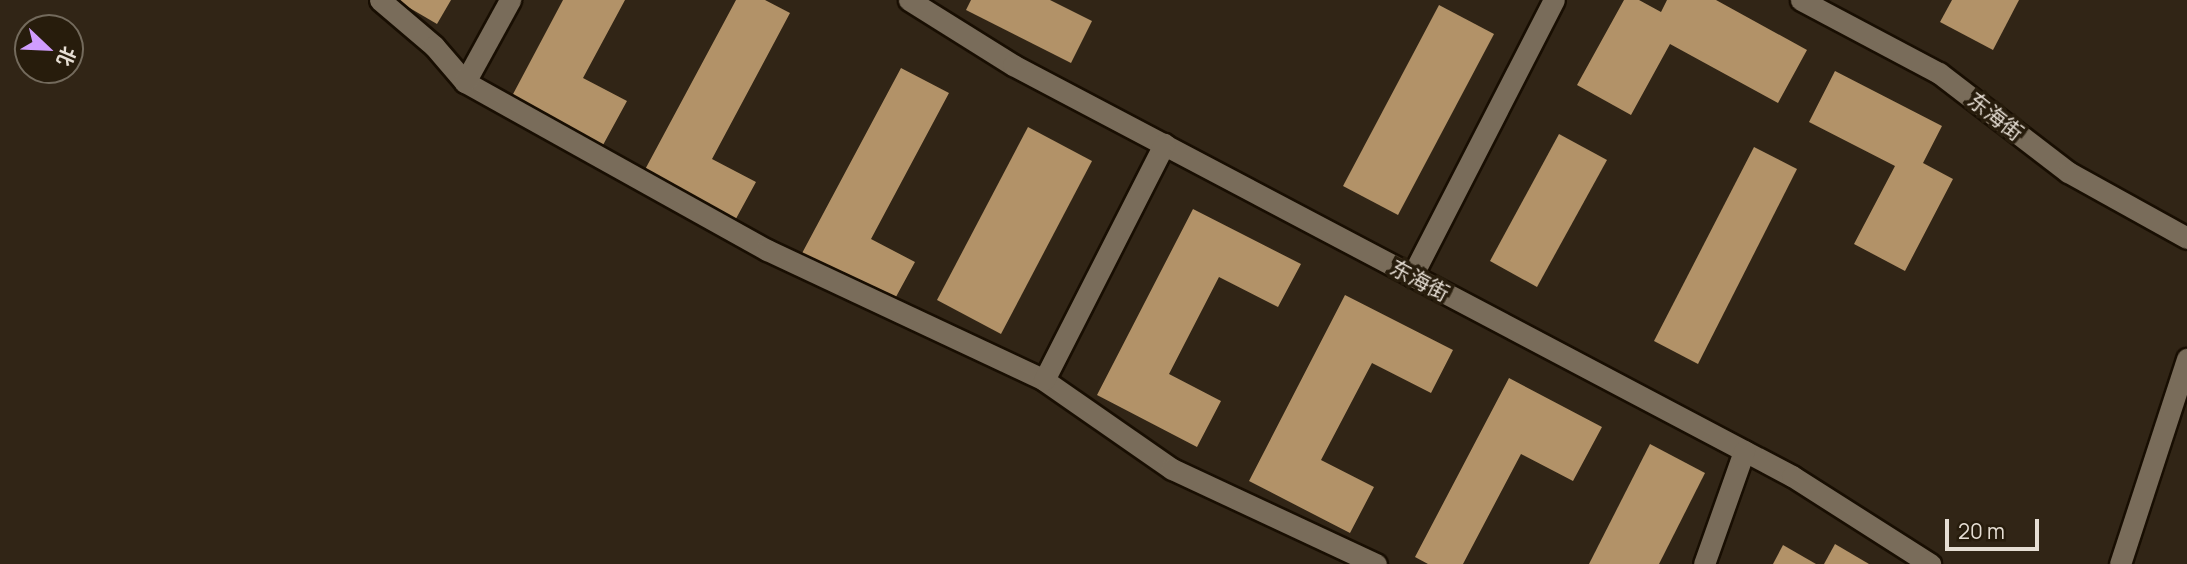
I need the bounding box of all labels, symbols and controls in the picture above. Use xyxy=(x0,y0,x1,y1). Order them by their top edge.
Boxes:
north arrow xyxy=(14,14,84,84)
text: 北 xyxy=(51,43,82,70)
street label: 东海街 xyxy=(1963,87,2029,145)
street label: 东海街 xyxy=(1386,254,1454,306)
scale bar xyxy=(1949,504,2044,548)
text: 20 m xyxy=(1958,517,2005,545)

